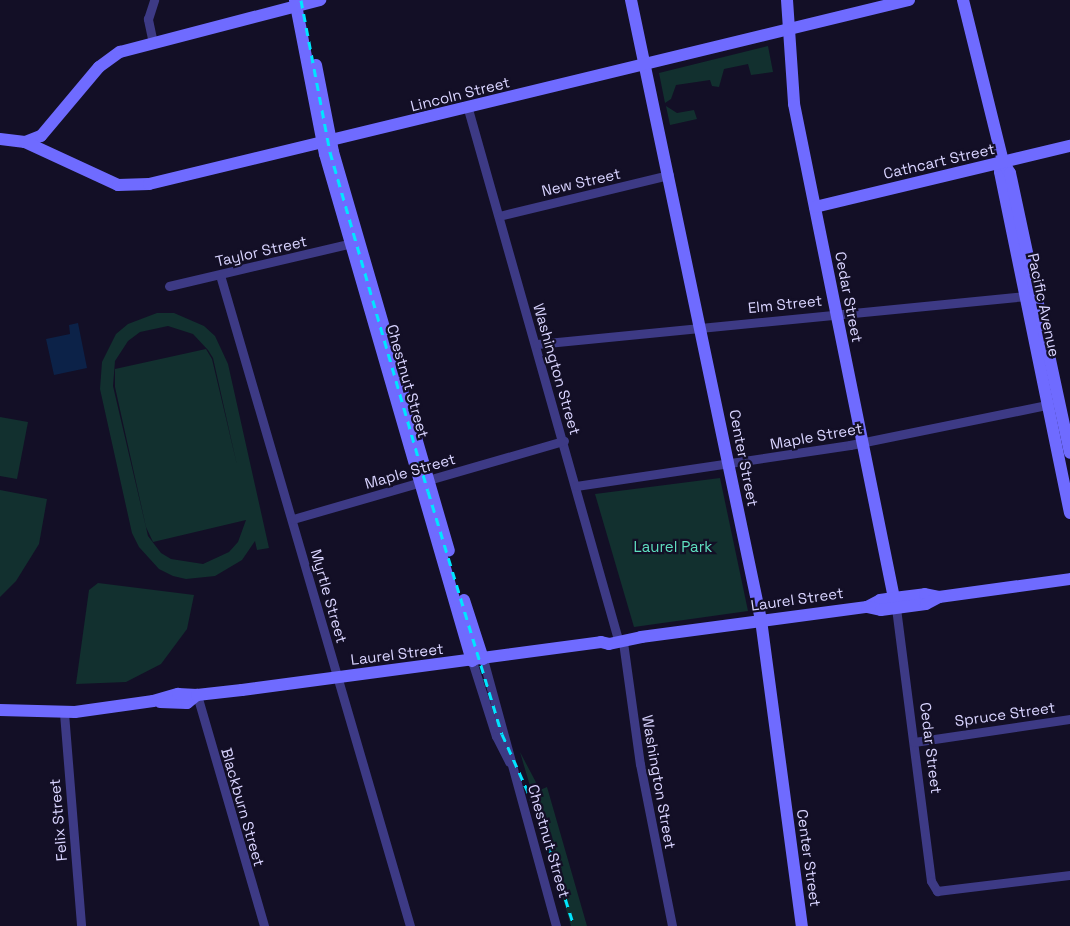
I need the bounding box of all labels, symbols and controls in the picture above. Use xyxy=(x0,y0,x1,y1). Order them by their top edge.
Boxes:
street label: Lincoln Street xyxy=(408,73,512,115)
street label: Cathcart Street xyxy=(882,139,996,183)
street label: New Street xyxy=(540,164,622,200)
street label: Taylor Street xyxy=(213,232,309,270)
street label: Cedar Street xyxy=(831,250,867,344)
street label: Pacific Avenue xyxy=(1024,251,1064,359)
street label: Elm Street xyxy=(747,291,823,317)
street label: Washington Street xyxy=(530,301,584,437)
street label: Chestnut Street xyxy=(383,322,433,440)
street label: Center Street xyxy=(726,408,762,508)
street label: Maple Street xyxy=(768,419,864,453)
street label: Maple Street xyxy=(363,449,457,493)
park label: Laurel Park xyxy=(634,538,712,556)
street label: Myrtle Street xyxy=(307,547,351,645)
street label: Laurel Street xyxy=(749,584,845,614)
street label: Laurel Street xyxy=(350,639,444,669)
street label: Spruce Street xyxy=(954,698,1056,730)
street label: Cedar Street xyxy=(916,701,946,795)
street label: Washington Street xyxy=(638,714,680,850)
street label: Blackburn Street xyxy=(217,746,269,868)
street label: Felix Street xyxy=(45,778,71,862)
street label: Chestnut Street xyxy=(524,782,574,900)
street label: Center Street xyxy=(793,808,825,908)

